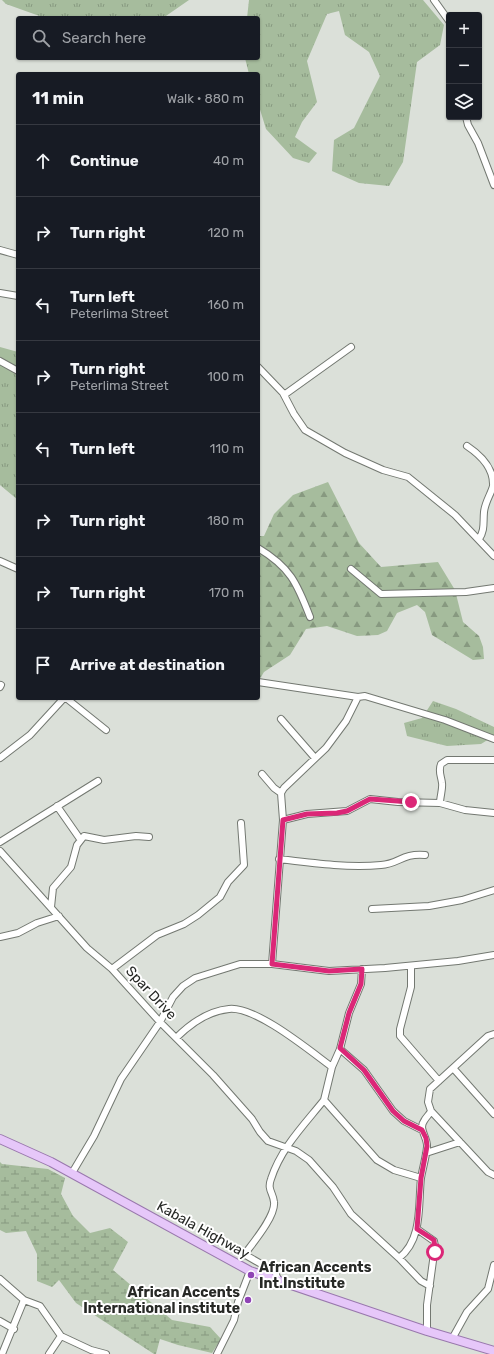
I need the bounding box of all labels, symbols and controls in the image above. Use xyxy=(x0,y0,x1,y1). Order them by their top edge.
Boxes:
map controls xyxy=(446,12,482,120)
button: + xyxy=(446,12,482,48)
search box xyxy=(16,16,260,60)
icon: search xyxy=(30,27,52,49)
text: Search here xyxy=(62,29,146,47)
button: − xyxy=(446,48,482,84)
button: layers xyxy=(446,84,482,120)
text: 11 min xyxy=(32,88,84,108)
text: Walk · 880 m xyxy=(167,91,244,106)
icon: ahead xyxy=(32,150,54,172)
text: Continue xyxy=(70,152,139,170)
text: 40 m xyxy=(213,153,244,168)
icon: right xyxy=(32,222,54,244)
text: Turn right xyxy=(70,224,145,242)
text: 120 m xyxy=(208,225,244,240)
text: Turn left xyxy=(70,288,135,306)
icon: left xyxy=(32,294,54,316)
text: 160 m xyxy=(208,297,244,312)
text: Peterlima Street xyxy=(70,306,169,321)
text: Turn right xyxy=(70,360,145,378)
icon: right xyxy=(32,366,54,388)
text: 100 m xyxy=(207,369,244,384)
text: Peterlima Street xyxy=(70,378,169,393)
icon: left xyxy=(32,438,54,460)
text: Turn left xyxy=(70,440,135,458)
text: 110 m xyxy=(210,441,244,456)
icon: right xyxy=(32,510,54,532)
text: Turn right xyxy=(70,512,145,530)
text: 180 m xyxy=(207,513,244,528)
icon: right xyxy=(32,582,54,604)
text: Turn right xyxy=(70,584,145,602)
text: 170 m xyxy=(209,585,244,600)
icon: arrive xyxy=(32,654,54,676)
text: Arrive at destination xyxy=(70,656,225,674)
route end xyxy=(402,793,420,811)
street label: Spar Drive xyxy=(122,963,180,1023)
street label: Kabala Highway xyxy=(154,1198,252,1263)
route start xyxy=(426,1243,444,1261)
place label: African Accents Int.Institute xyxy=(259,1259,372,1292)
marker: African Accents Int.Institute xyxy=(246,1270,256,1280)
place label: African Accents International institute xyxy=(83,1284,240,1317)
marker: African Accents International institute xyxy=(243,1295,253,1305)

